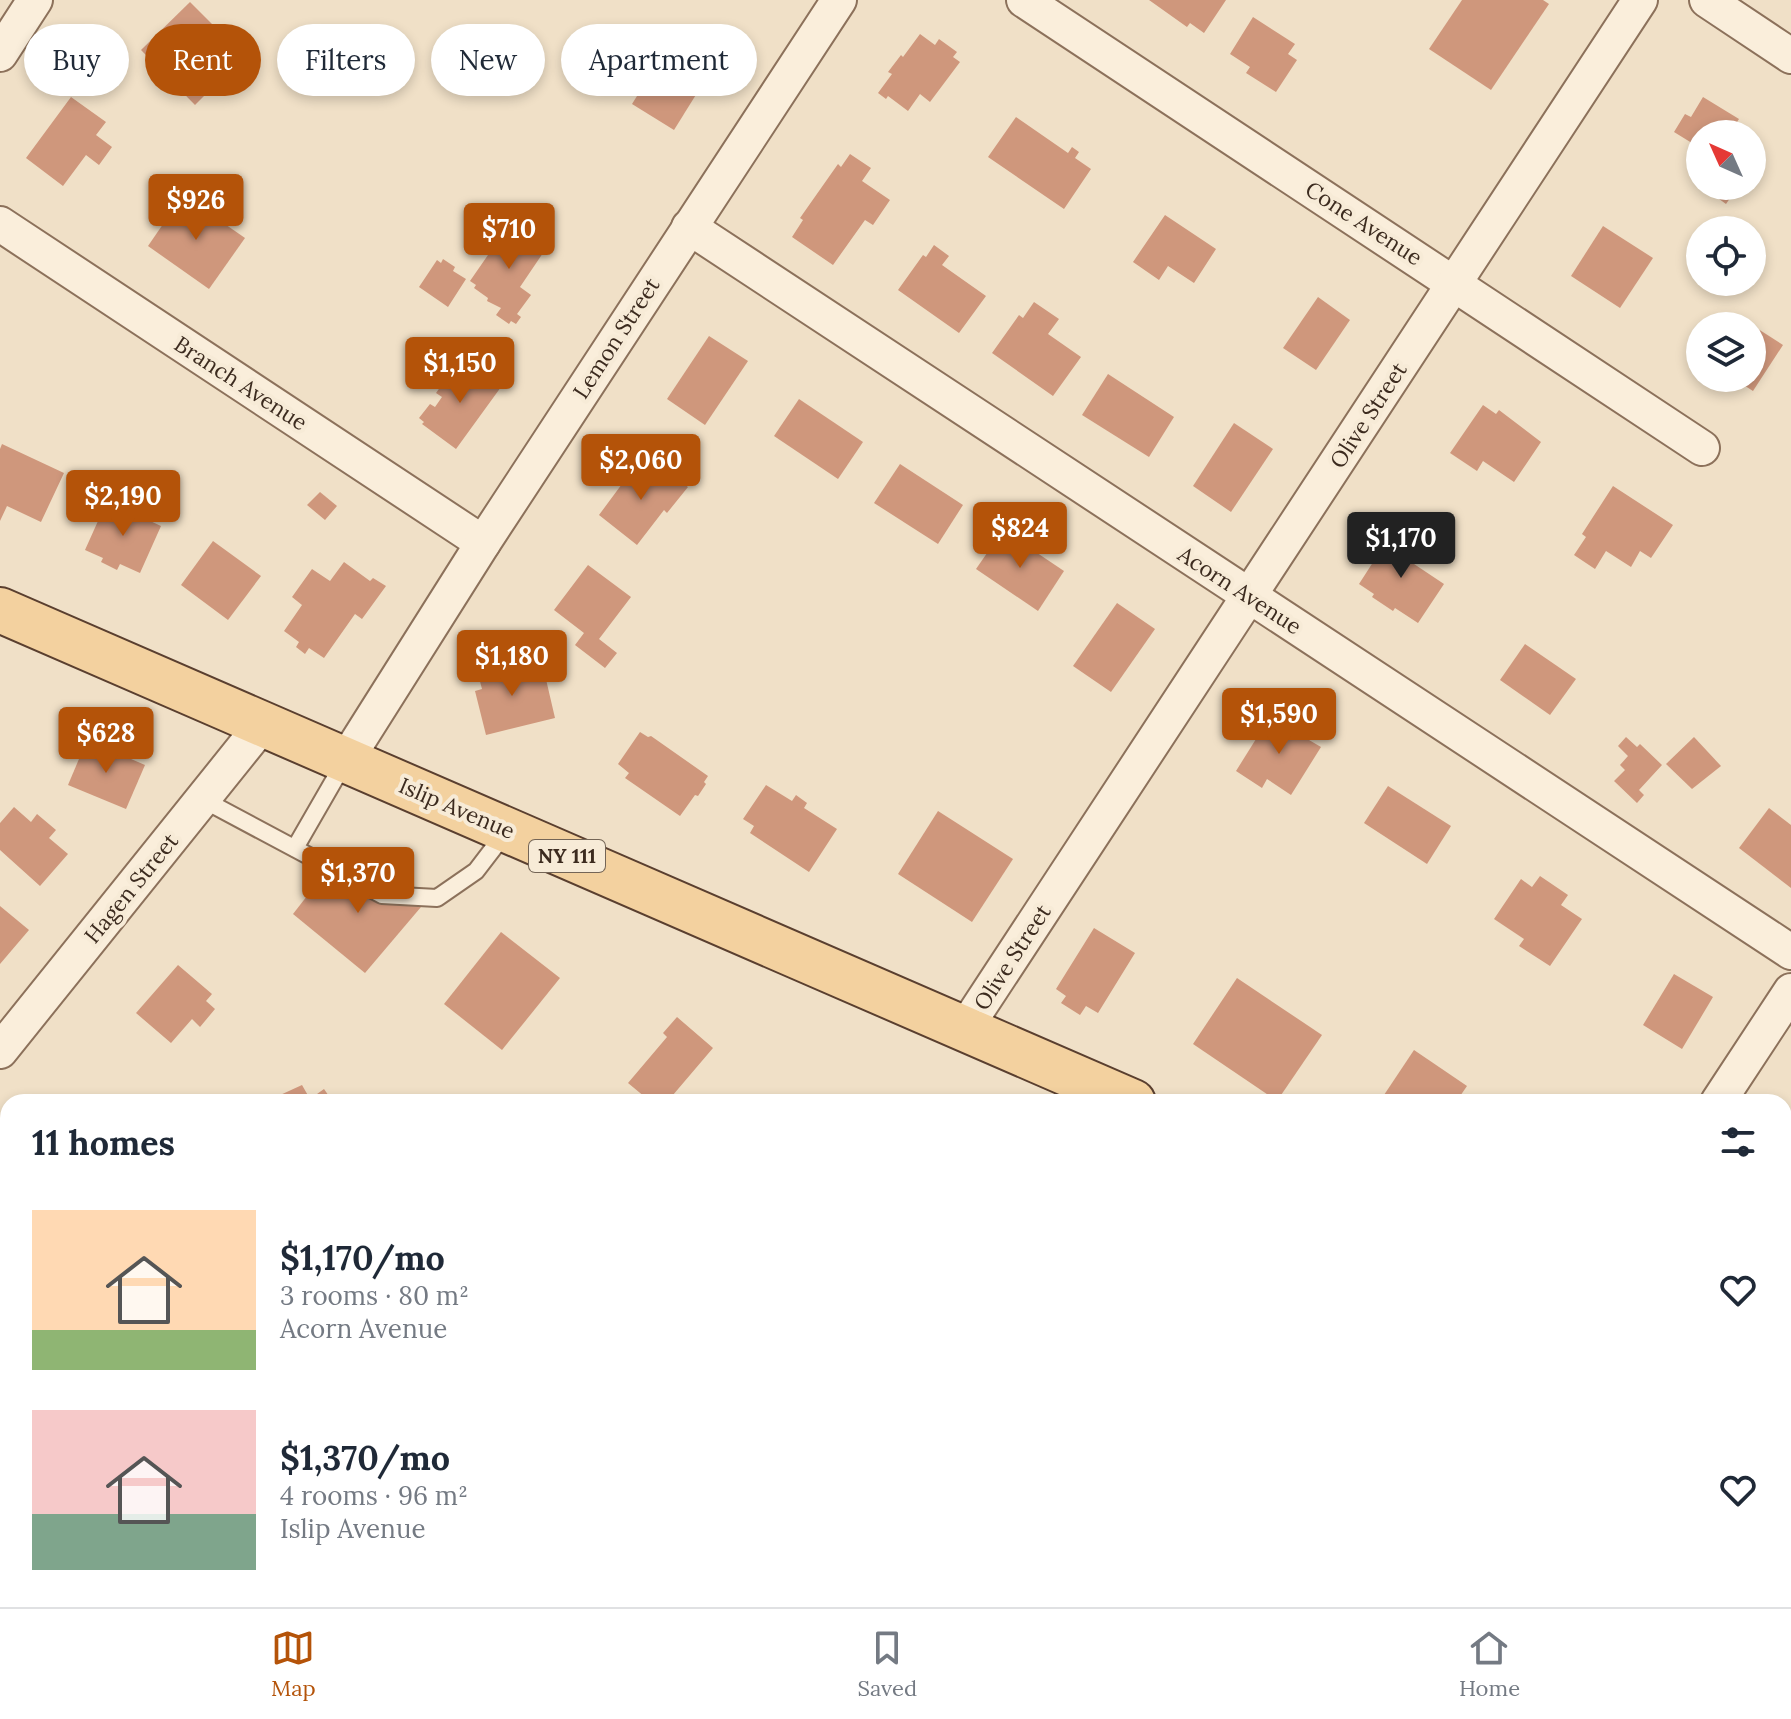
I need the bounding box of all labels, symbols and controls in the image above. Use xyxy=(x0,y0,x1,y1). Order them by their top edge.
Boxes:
chip: Buy xyxy=(24,24,129,96)
chip: Rent xyxy=(145,24,261,96)
chip: Filters xyxy=(277,24,415,96)
chip: New xyxy=(431,24,545,96)
chip: Apartment xyxy=(561,24,757,96)
north arrow xyxy=(1686,120,1766,200)
map controls xyxy=(1686,120,1766,392)
pin: $926 xyxy=(149,174,243,242)
street label: Cone Avenue xyxy=(1300,175,1428,271)
text: $926 xyxy=(166,183,226,216)
pin: $710 xyxy=(462,203,556,271)
text: $710 xyxy=(482,212,536,245)
button: locate xyxy=(1686,216,1766,296)
street label: Lemon Street xyxy=(566,272,666,404)
button: layers xyxy=(1686,312,1766,392)
street label: Branch Avenue xyxy=(169,330,313,436)
pin: $1,150 xyxy=(395,337,525,405)
text: $1,150 xyxy=(423,346,497,379)
street label: Olive Street xyxy=(1323,356,1413,473)
pin: $2,060 xyxy=(576,434,706,502)
text: $2,060 xyxy=(599,443,683,476)
pin: $2,190 xyxy=(58,470,188,538)
text: $2,190 xyxy=(84,479,162,512)
pin: $824 xyxy=(973,502,1067,570)
text: $824 xyxy=(991,511,1049,544)
pin: $1,170 xyxy=(1336,512,1466,580)
text: $1,170 xyxy=(1365,521,1437,554)
street label: Acorn Avenue xyxy=(1172,539,1307,640)
pin: $1,180 xyxy=(447,630,577,698)
text: $1,180 xyxy=(475,639,549,672)
pin: $1,590 xyxy=(1214,688,1344,756)
text: $1,590 xyxy=(1240,697,1318,730)
pin: $628 xyxy=(59,707,153,775)
text: $628 xyxy=(77,716,135,749)
street label: Islip Avenue xyxy=(395,771,519,845)
street label: Hagen Street xyxy=(78,827,184,949)
road number: NY 111 xyxy=(529,840,605,872)
pin: $1,370 xyxy=(293,847,423,915)
text: $1,370 xyxy=(320,856,396,889)
street label: Olive Street xyxy=(967,898,1057,1015)
icon: filters xyxy=(1716,1120,1760,1164)
text: 11 homes xyxy=(32,1121,175,1164)
text: $1,170/mo xyxy=(280,1236,445,1279)
icon: home xyxy=(96,1242,192,1338)
icon: heart xyxy=(1716,1268,1760,1312)
text: 3 rooms · 80 m² xyxy=(280,1279,469,1312)
text: Acorn Avenue xyxy=(280,1312,447,1345)
text: $1,370/mo xyxy=(280,1436,450,1479)
icon: home xyxy=(96,1442,192,1538)
icon: heart xyxy=(1716,1468,1760,1512)
text: 4 rooms · 96 m² xyxy=(280,1479,468,1512)
text: Islip Avenue xyxy=(280,1512,426,1545)
tab: Map xyxy=(271,1626,316,1702)
tab: Saved xyxy=(858,1626,917,1702)
tab: Home xyxy=(1459,1626,1520,1702)

